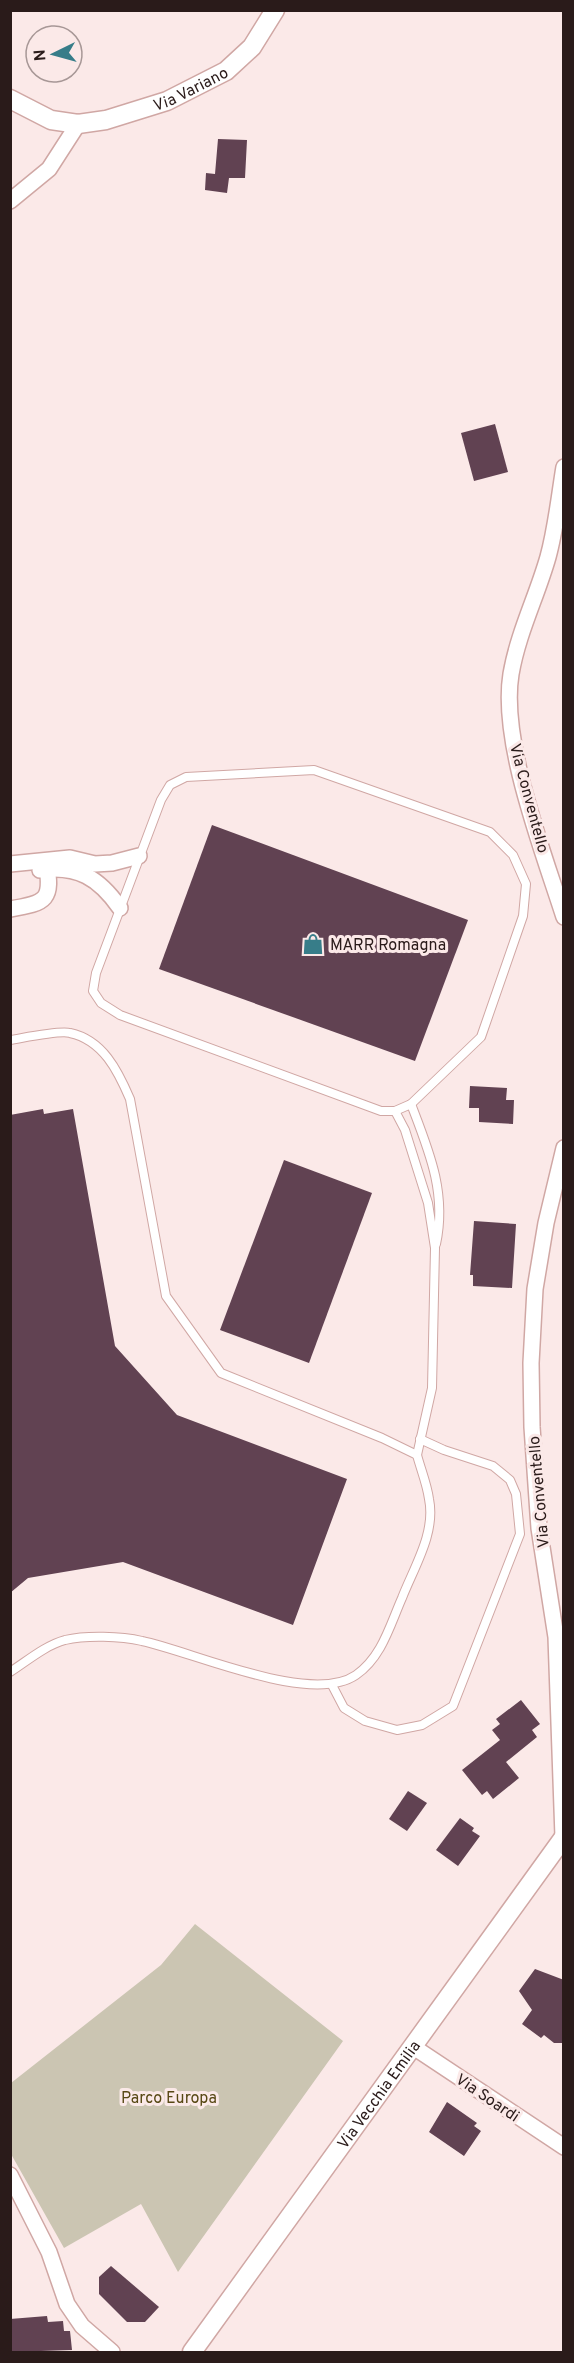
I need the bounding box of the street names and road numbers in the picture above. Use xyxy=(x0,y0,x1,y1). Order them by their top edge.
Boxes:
street label: Via Variano xyxy=(151,63,232,117)
street label: Via Conventello xyxy=(504,742,552,855)
street label: Via Conventello xyxy=(525,1435,555,1549)
street label: Via Vecchia Emilia xyxy=(334,2037,426,2154)
street label: Via Soardi xyxy=(451,2070,523,2127)

